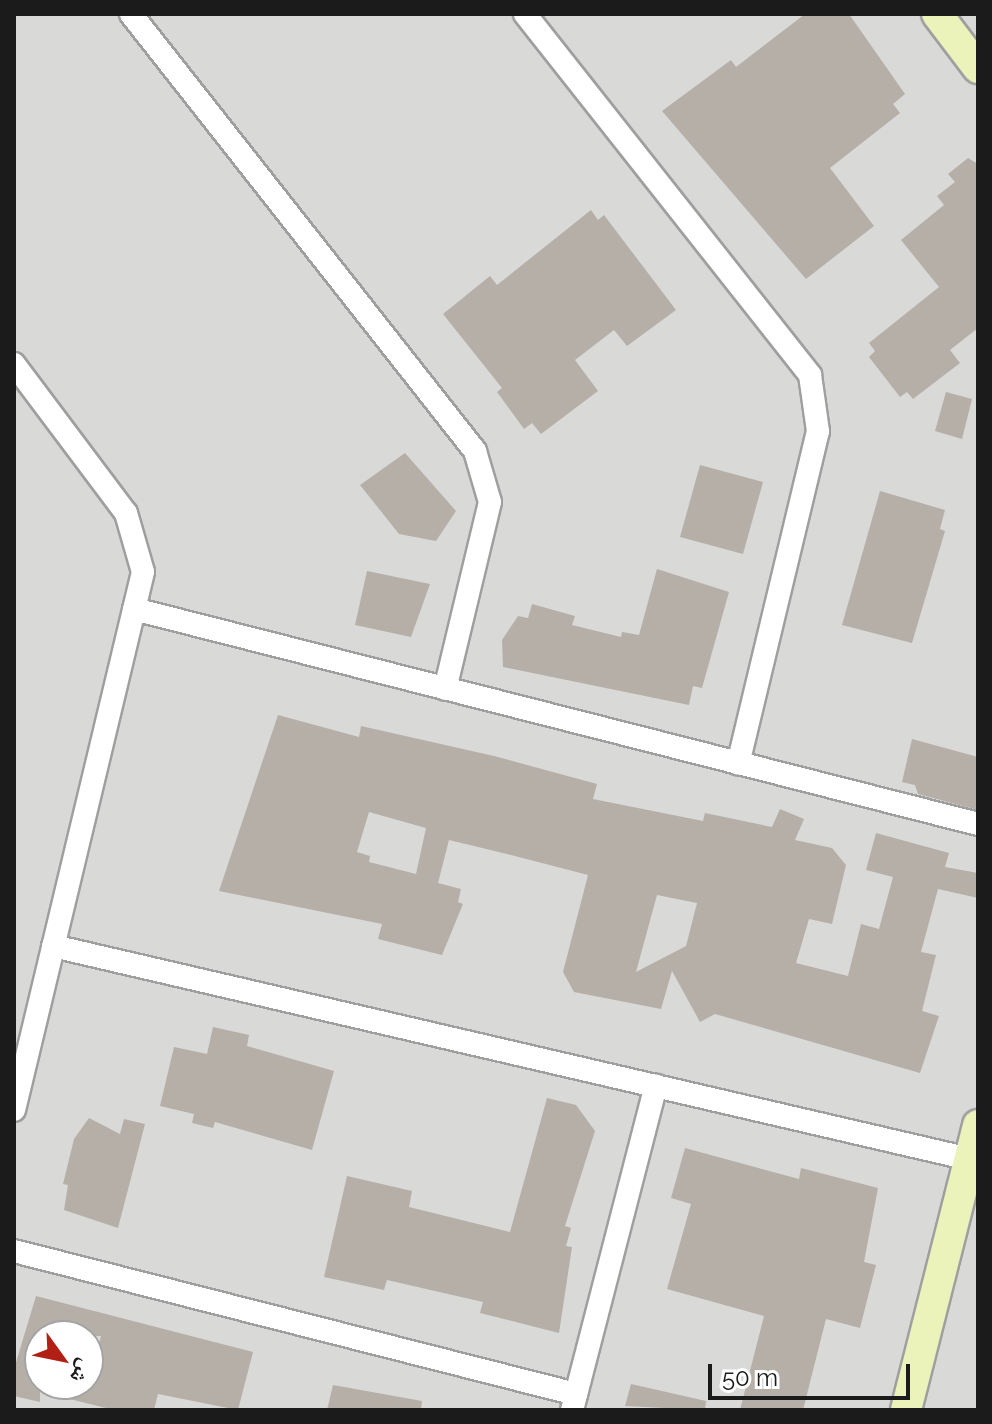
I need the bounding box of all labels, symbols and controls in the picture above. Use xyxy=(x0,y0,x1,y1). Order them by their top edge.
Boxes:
north arrow xyxy=(24,1320,104,1400)
scale bar xyxy=(712,1348,914,1398)
text: ش xyxy=(65,1355,100,1389)
text: 50 m xyxy=(722,1363,778,1392)

